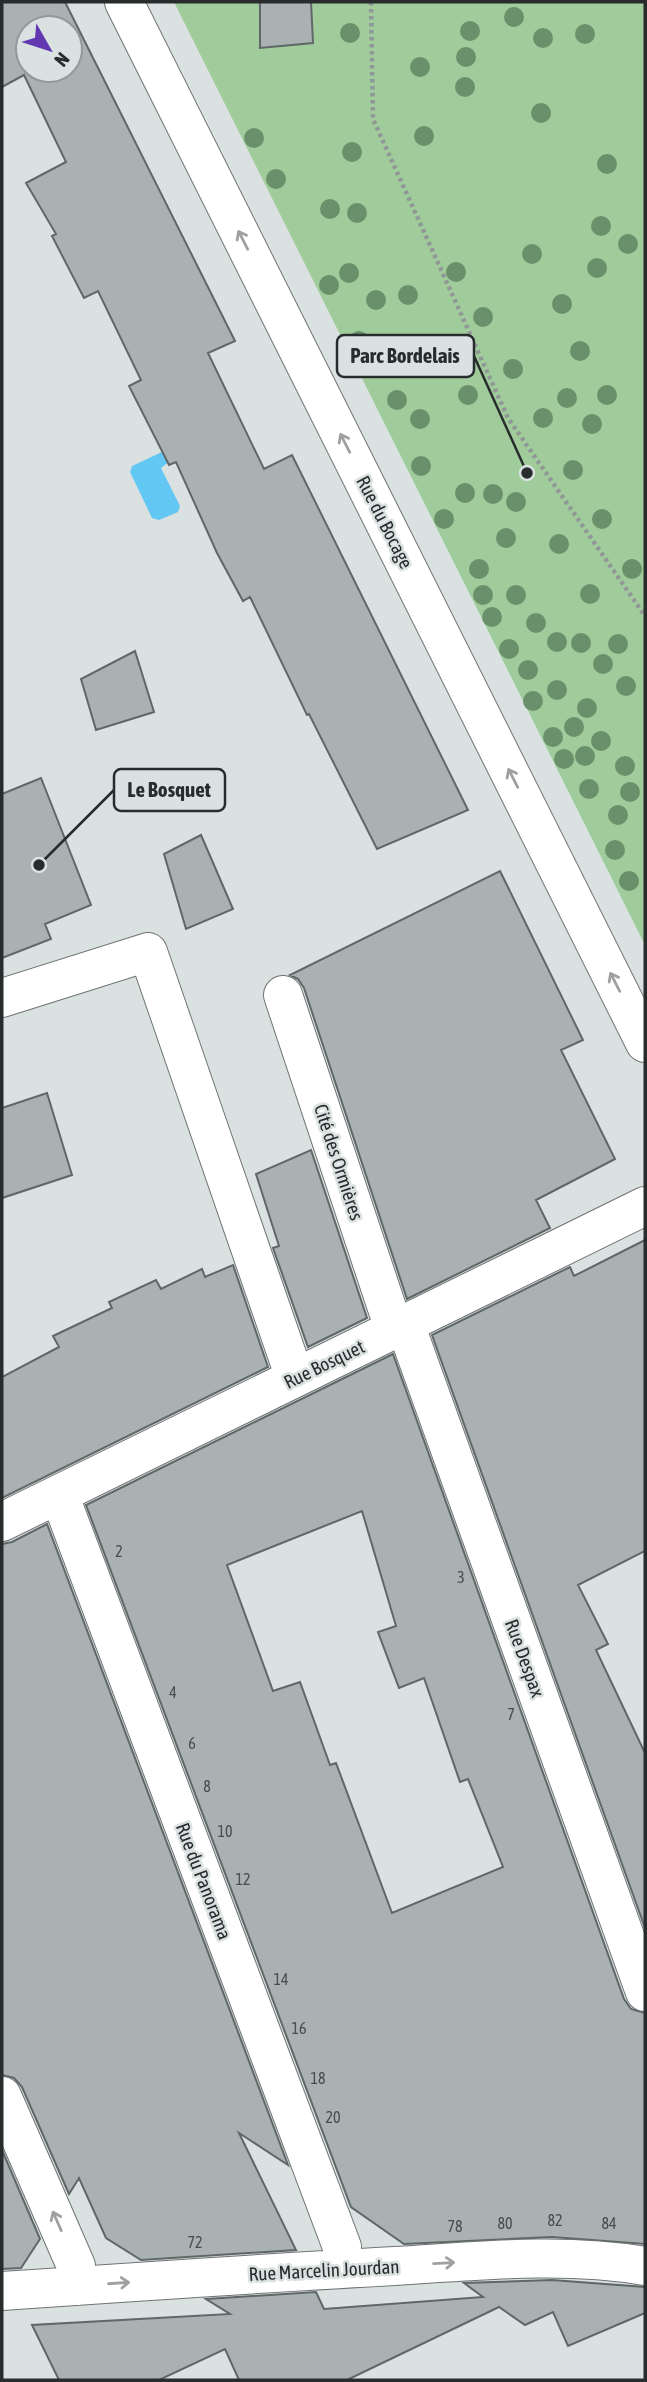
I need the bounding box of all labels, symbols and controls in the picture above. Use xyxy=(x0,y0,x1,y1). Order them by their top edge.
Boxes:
north arrow xyxy=(14,14,84,84)
text: N xyxy=(50,48,74,71)
one-way arrow xyxy=(236,230,250,251)
callout: Parc Bordelais xyxy=(337,335,474,377)
text: Parc Bordelais xyxy=(350,343,460,367)
one-way arrow xyxy=(338,433,352,454)
street label: Rue du Bocage xyxy=(352,472,418,572)
one-way arrow xyxy=(505,768,519,789)
callout: Le Bosquet xyxy=(114,769,225,811)
text: Le Bosquet xyxy=(127,777,211,801)
one-way arrow xyxy=(607,972,621,993)
street label: Cité des Ormières xyxy=(310,1101,368,1223)
street label: Rue Bosquet xyxy=(280,1335,368,1393)
house number: 2 xyxy=(115,1542,123,1560)
house number: 3 xyxy=(457,1568,465,1586)
street label: Rue Despax xyxy=(501,1616,549,1700)
house number: 4 xyxy=(169,1683,177,1701)
house number: 7 xyxy=(507,1705,515,1723)
house number: 6 xyxy=(188,1734,196,1752)
house number: 8 xyxy=(203,1777,211,1795)
street label: Rue du Panorama xyxy=(172,1820,236,1942)
house number: 10 xyxy=(217,1822,233,1840)
house number: 12 xyxy=(235,1870,251,1888)
house number: 14 xyxy=(273,1970,289,1988)
house number: 16 xyxy=(291,2019,307,2037)
house number: 18 xyxy=(310,2069,326,2087)
house number: 20 xyxy=(325,2108,341,2126)
one-way arrow xyxy=(50,2211,63,2233)
house number: 82 xyxy=(547,2211,563,2229)
house number: 80 xyxy=(497,2214,513,2232)
house number: 84 xyxy=(601,2214,617,2232)
house number: 78 xyxy=(447,2217,463,2235)
house number: 72 xyxy=(187,2233,203,2251)
street label: Rue Marcelin Jourdan xyxy=(248,2255,400,2285)
one-way arrow xyxy=(432,2257,455,2270)
one-way arrow xyxy=(107,2276,130,2289)

